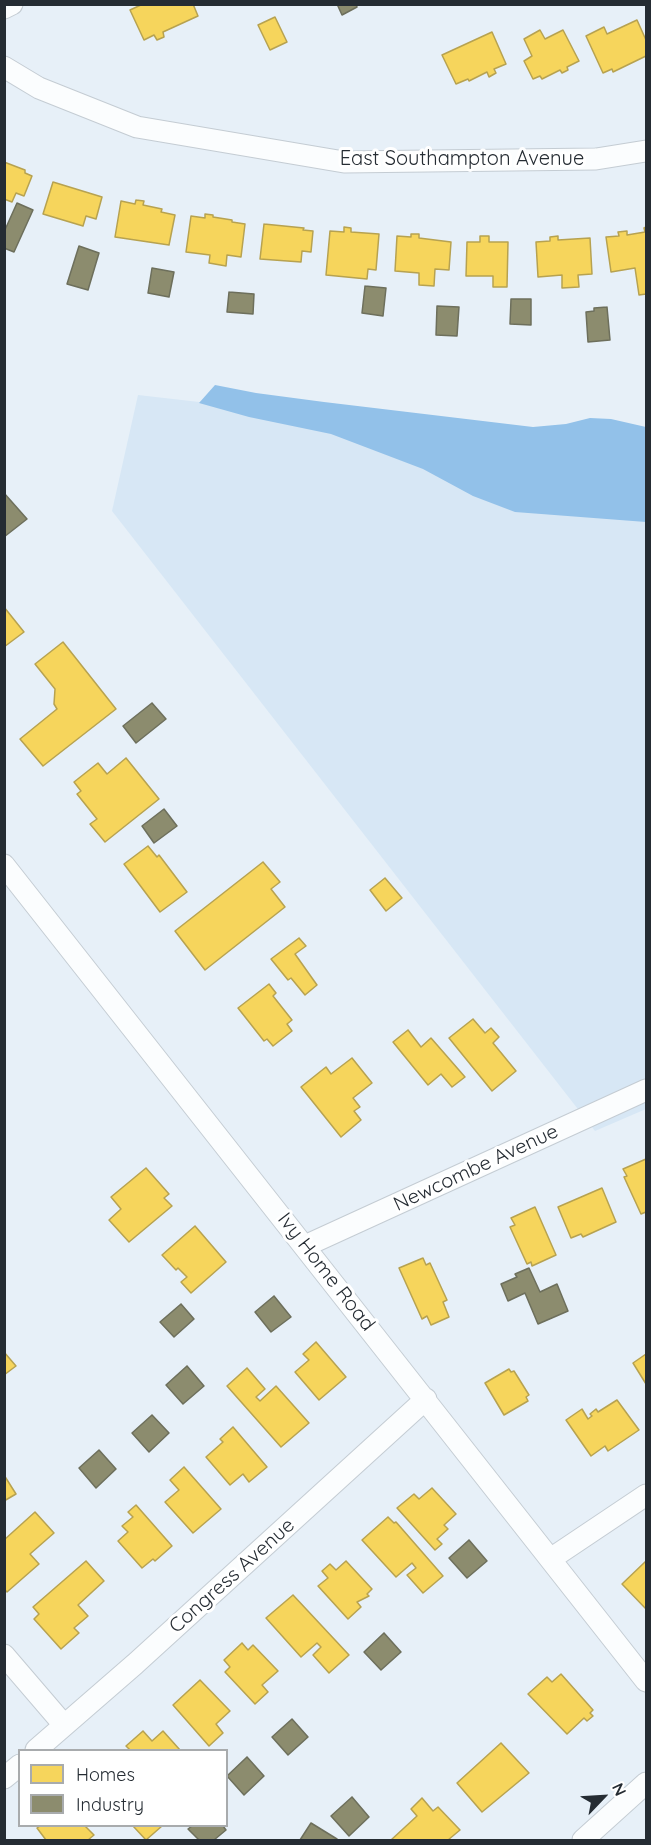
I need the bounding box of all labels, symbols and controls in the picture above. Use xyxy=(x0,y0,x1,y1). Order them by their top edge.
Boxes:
street label: East Southampton Avenue xyxy=(340,147,584,171)
street label: Newcombe Avenue xyxy=(390,1119,562,1217)
street label: Ivy Home Road xyxy=(272,1208,380,1336)
street label: Congress Avenue xyxy=(164,1513,300,1639)
legend xyxy=(18,1749,228,1827)
text: Homes xyxy=(76,1763,135,1786)
north arrow xyxy=(573,1767,633,1827)
text: N xyxy=(608,1780,631,1799)
text: Industry xyxy=(76,1793,144,1816)

